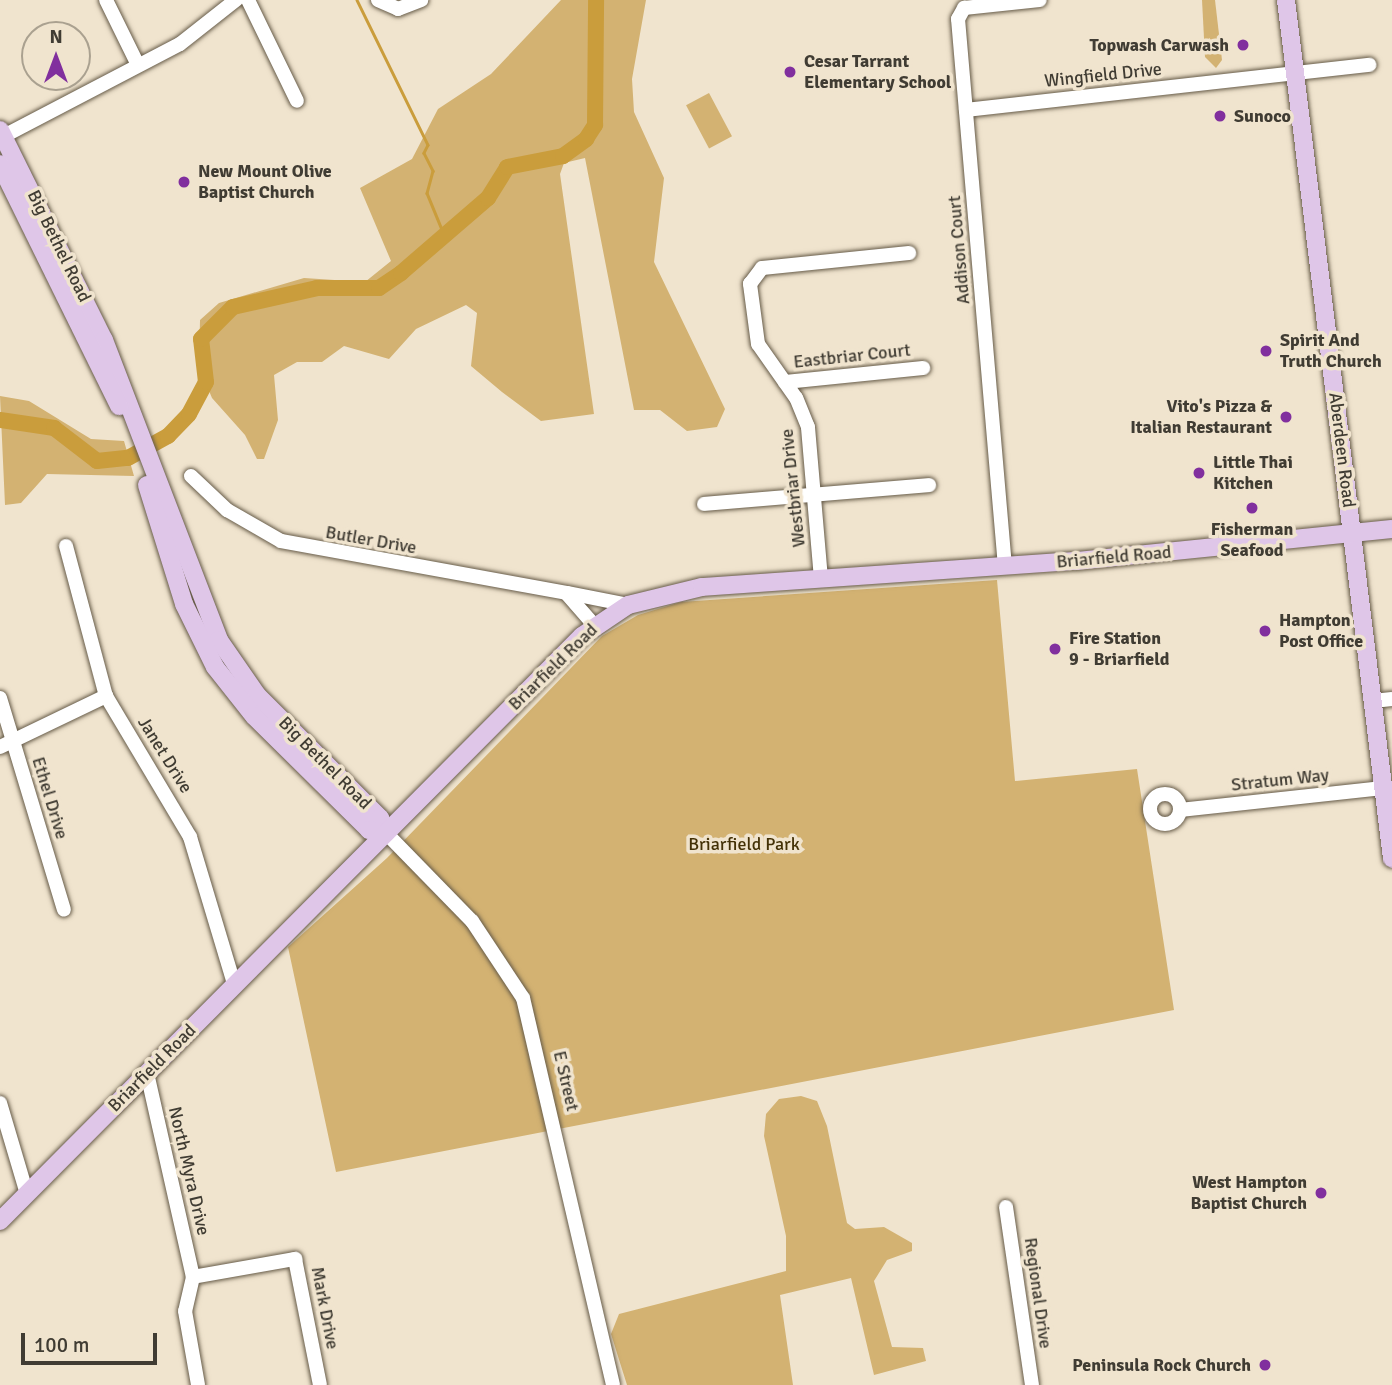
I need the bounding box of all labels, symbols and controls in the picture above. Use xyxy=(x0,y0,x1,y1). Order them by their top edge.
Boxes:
north arrow xyxy=(21,21,91,91)
text: N xyxy=(49,25,63,49)
place label: Topwash Carwash xyxy=(1090,34,1229,56)
marker: Topwash Carwash xyxy=(1235,37,1251,53)
place label: Cesar Tarrant Elementary School xyxy=(804,51,951,94)
street label: Wingfield Drive xyxy=(1043,58,1163,92)
marker: Cesar Tarrant Elementary School xyxy=(782,64,798,80)
place label: Sunoco xyxy=(1234,105,1291,127)
marker: Sunoco xyxy=(1212,108,1228,124)
place label: New Mount Olive Baptist Church xyxy=(198,161,332,204)
marker: New Mount Olive Baptist Church xyxy=(176,174,192,190)
street label: Big Bethel Road xyxy=(23,186,95,306)
street label: Addison Court xyxy=(943,195,975,305)
place label: Spirit And Truth Church xyxy=(1280,330,1382,372)
street label: Eastbriar Court xyxy=(792,339,912,373)
marker: Spirit And Truth Church xyxy=(1258,343,1274,359)
street label: Aberdeen Road xyxy=(1324,391,1360,509)
place label: Vito's Pizza & Italian Restaurant xyxy=(1130,396,1272,438)
marker: Vito's Pizza & Italian Restaurant xyxy=(1278,409,1294,425)
street label: Westbriar Drive xyxy=(776,428,810,548)
place label: Little Thai Kitchen xyxy=(1213,452,1293,494)
marker: Little Thai Kitchen xyxy=(1191,465,1207,481)
marker: Fisherman Seafood xyxy=(1244,500,1260,516)
place label: Fisherman Seafood xyxy=(1211,519,1293,562)
street label: Butler Drive xyxy=(324,521,418,559)
street label: Briarfield Road xyxy=(1056,541,1172,573)
place label: Hampton Post Office xyxy=(1279,610,1363,652)
street label: Briarfield Road xyxy=(504,619,602,715)
marker: Hampton Post Office xyxy=(1257,623,1273,639)
place label: Fire Station 9 - Briarfield xyxy=(1069,628,1169,670)
marker: Fire Station 9 - Briarfield xyxy=(1047,641,1063,657)
street label: Big Bethel Road xyxy=(274,712,376,814)
street label: Janet Drive xyxy=(133,713,197,797)
street label: Ethel Drive xyxy=(27,754,73,842)
street label: Stratum Way xyxy=(1230,764,1330,796)
park label: Briarfield Park xyxy=(688,833,800,855)
street label: Briarfield Road xyxy=(104,1020,200,1116)
street label: E Street xyxy=(549,1049,583,1113)
street label: North Myra Drive xyxy=(164,1105,214,1237)
place label: West Hampton Baptist Church xyxy=(1190,1172,1307,1214)
marker: West Hampton Baptist Church xyxy=(1313,1185,1329,1201)
street label: Regional Drive xyxy=(1020,1236,1056,1350)
street label: Mark Drive xyxy=(306,1265,344,1351)
scale bar xyxy=(24,1318,161,1362)
text: 100 m xyxy=(34,1332,89,1358)
place label: Peninsula Rock Church xyxy=(1072,1354,1251,1376)
marker: Peninsula Rock Church xyxy=(1257,1357,1273,1373)

